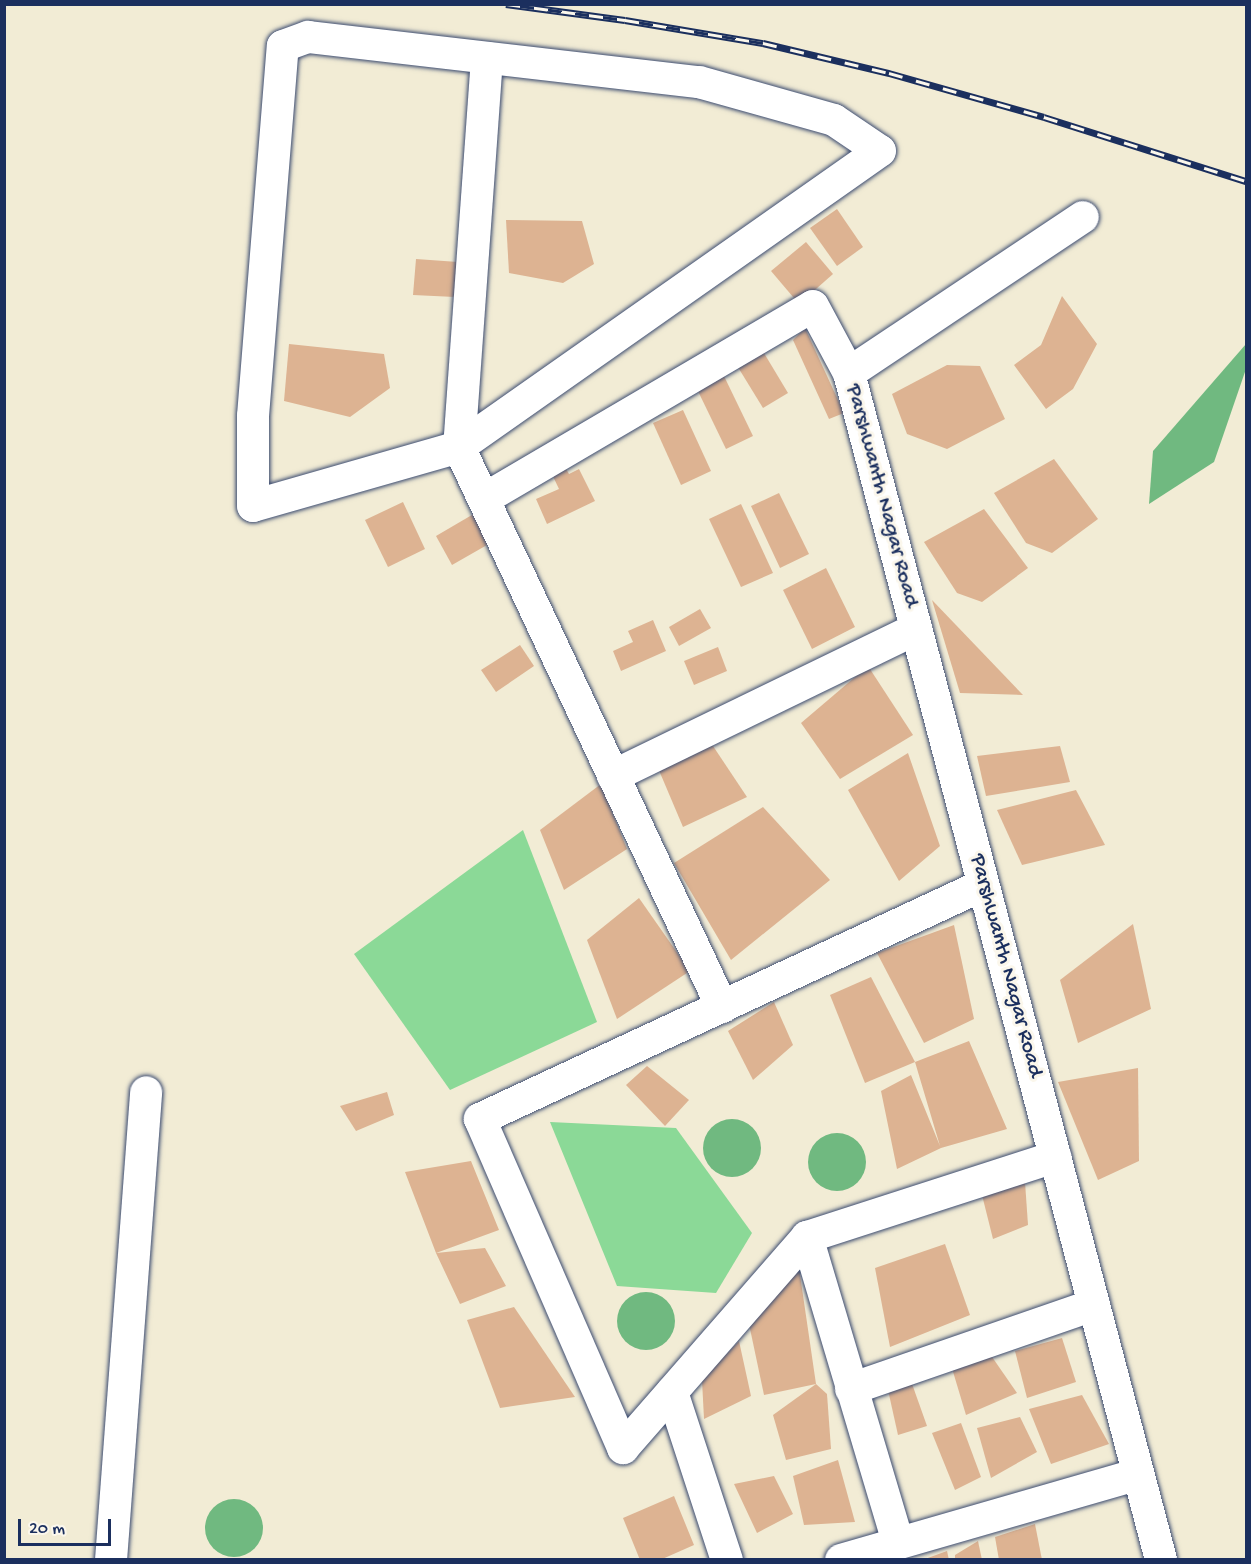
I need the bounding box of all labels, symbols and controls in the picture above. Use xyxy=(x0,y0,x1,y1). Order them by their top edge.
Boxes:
street label: Parshwanth Nagar Road xyxy=(838,381,924,611)
street label: Parshwanth Nagar Road xyxy=(962,851,1048,1081)
scale bar xyxy=(21,1507,114,1545)
text: 20 m xyxy=(29,1519,65,1540)

